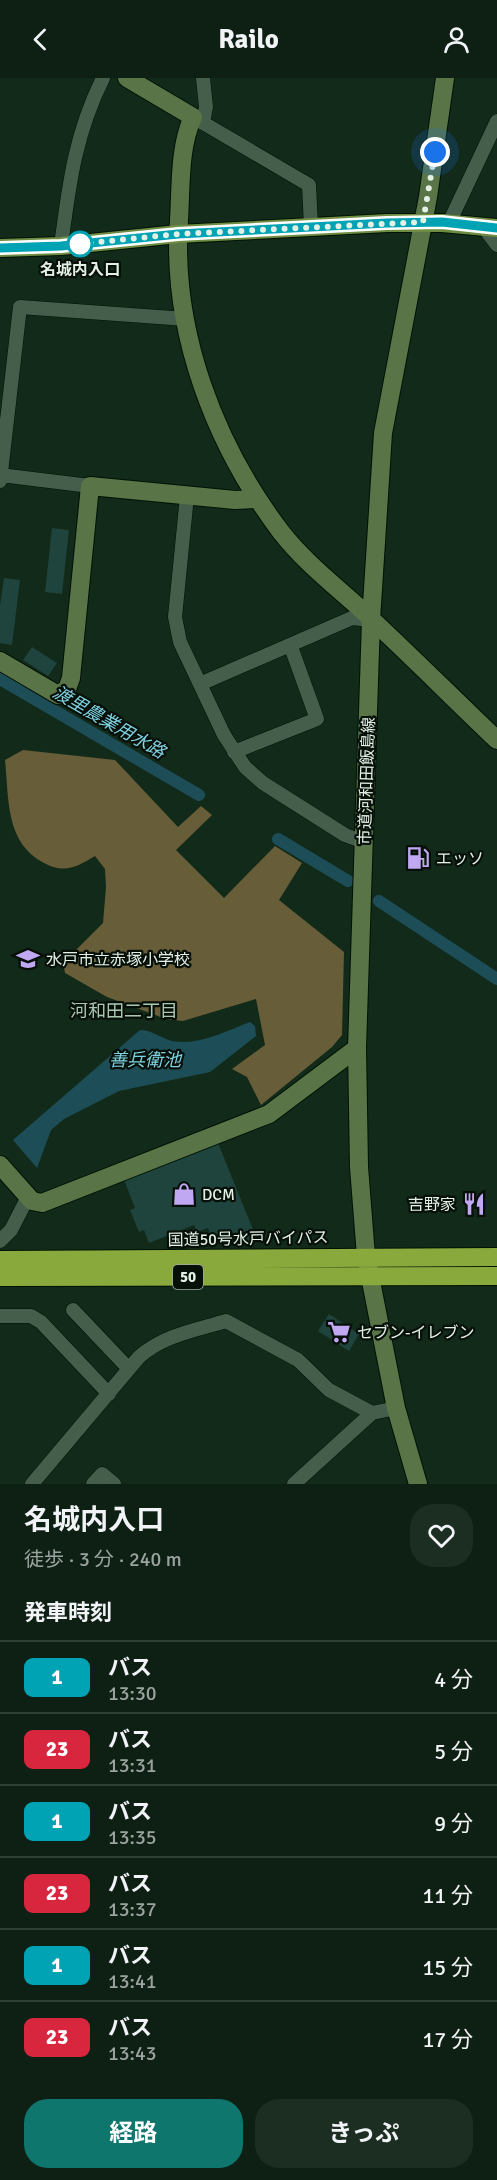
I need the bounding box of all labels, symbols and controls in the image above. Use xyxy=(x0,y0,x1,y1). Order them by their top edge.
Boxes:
icon: back xyxy=(24,23,57,56)
text: Railo xyxy=(218,23,279,56)
icon: person xyxy=(440,23,473,56)
your location xyxy=(420,137,450,167)
marker: 名城内入口 xyxy=(67,231,93,257)
place label: 名城内入口 xyxy=(40,260,120,280)
water label: 渡里農業用水路 xyxy=(49,681,171,764)
street label: 市道河和田飯島線 xyxy=(355,717,379,845)
fuel station icon: エッソ xyxy=(405,845,431,871)
place label: エッソ xyxy=(436,849,484,869)
school or university icon: 水戸市立赤塚小学校 xyxy=(15,946,41,972)
place label: 水戸市立赤塚小学校 xyxy=(46,950,190,970)
district label: 河和田二丁目 xyxy=(70,1000,178,1022)
water label: 善兵衛池 xyxy=(109,1049,183,1071)
shop icon: DCM xyxy=(171,1181,197,1207)
place label: DCM xyxy=(202,1185,235,1205)
restaurant icon: 吉野家 xyxy=(461,1191,487,1217)
place label: 吉野家 xyxy=(408,1195,456,1215)
street label: 国道50号水戸バイパス xyxy=(167,1228,329,1250)
road number: 50 xyxy=(173,1265,203,1289)
supermarket icon: セブン-イレブン xyxy=(326,1319,352,1345)
place label: セブン-イレブン xyxy=(357,1323,475,1343)
text: 名城内入口 xyxy=(24,1503,164,1537)
button: heart xyxy=(410,1504,473,1567)
text: 徒歩 · 3 分 · 240 m xyxy=(24,1547,182,1572)
text: 発車時刻 xyxy=(24,1599,112,1626)
text: バス xyxy=(108,1654,152,1681)
text: 1 xyxy=(51,1664,63,1690)
text: 4 分 xyxy=(434,1666,473,1693)
text: 13:30 xyxy=(108,1681,157,1706)
text: バス xyxy=(108,1726,152,1753)
text: 23 xyxy=(46,1736,68,1762)
text: 5 分 xyxy=(434,1738,473,1765)
text: 13:31 xyxy=(108,1753,157,1778)
text: バス xyxy=(108,1798,152,1825)
text: 1 xyxy=(51,1808,63,1834)
text: 9 分 xyxy=(434,1810,473,1837)
text: 13:35 xyxy=(108,1825,157,1850)
text: バス xyxy=(108,1870,152,1897)
text: 23 xyxy=(46,1880,68,1906)
text: 11 分 xyxy=(422,1882,473,1909)
text: 13:37 xyxy=(108,1897,157,1922)
text: バス xyxy=(108,1942,152,1969)
text: 1 xyxy=(51,1952,63,1978)
text: 15 分 xyxy=(422,1954,473,1981)
text: 13:41 xyxy=(108,1969,157,1994)
text: バス xyxy=(108,2014,152,2041)
text: 23 xyxy=(46,2024,68,2050)
text: 17 分 xyxy=(422,2026,473,2053)
text: 13:43 xyxy=(108,2041,157,2066)
button: 経路 xyxy=(24,2099,243,2168)
button: きっぷ xyxy=(255,2099,473,2168)

